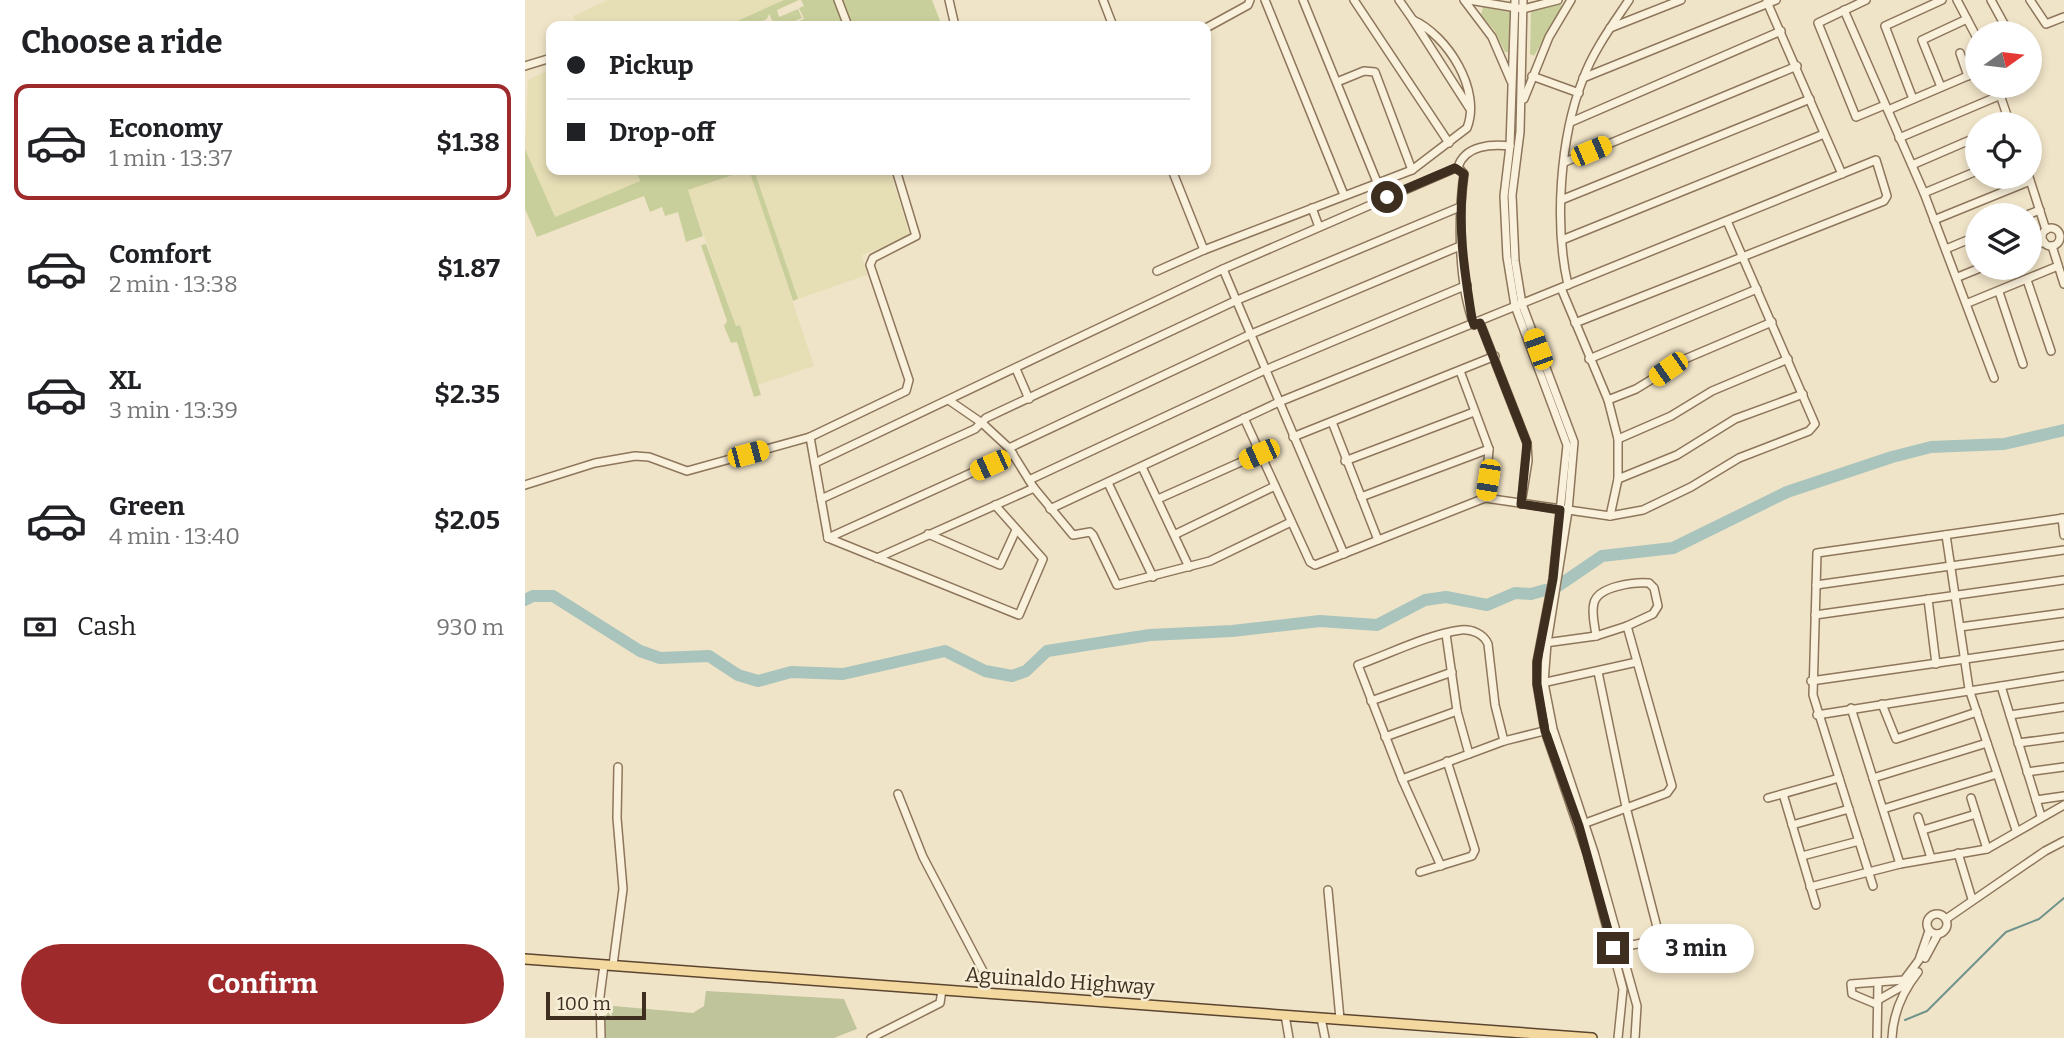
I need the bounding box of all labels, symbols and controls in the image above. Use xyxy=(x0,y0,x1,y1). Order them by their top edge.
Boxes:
north arrow xyxy=(1965,21,2042,98)
map controls xyxy=(1965,21,2042,280)
text: Choose a ride xyxy=(21,23,222,61)
text: Pickup xyxy=(609,50,694,81)
icon: car xyxy=(25,111,88,174)
button: locate xyxy=(1965,112,2042,189)
text: Economy xyxy=(109,113,223,144)
text: Drop-off xyxy=(609,117,715,148)
text: $1.38 xyxy=(436,127,500,158)
car xyxy=(1568,133,1615,169)
text: 1 min · 13:37 xyxy=(109,144,232,172)
route start xyxy=(1371,181,1403,213)
button: layers xyxy=(1965,203,2042,280)
icon: car xyxy=(25,237,88,300)
text: Comfort xyxy=(109,239,212,270)
text: $1.87 xyxy=(437,253,500,284)
text: 2 min · 13:38 xyxy=(109,270,238,298)
car xyxy=(1521,326,1556,372)
car xyxy=(1645,348,1692,390)
icon: car xyxy=(25,363,88,426)
text: XL xyxy=(109,365,141,396)
text: $2.35 xyxy=(434,379,500,410)
text: 3 min · 13:39 xyxy=(109,396,238,424)
car xyxy=(1236,436,1283,472)
car xyxy=(725,438,772,470)
car xyxy=(967,447,1014,483)
car xyxy=(1475,458,1502,502)
icon: car xyxy=(25,489,88,552)
text: Green xyxy=(109,491,185,522)
text: $2.05 xyxy=(434,505,500,536)
text: 4 min · 13:40 xyxy=(109,522,240,550)
icon: cash xyxy=(21,608,59,646)
text: Cash xyxy=(77,611,136,642)
text: 930 m xyxy=(437,613,504,641)
callout: 3 min xyxy=(1637,923,1753,972)
route end xyxy=(1597,932,1629,964)
text: 3 min xyxy=(1665,934,1727,962)
button: Confirm xyxy=(21,944,504,1024)
street label: Aguinaldo Highway xyxy=(964,961,1157,1001)
scale bar xyxy=(546,989,646,1021)
text: 100 m xyxy=(557,992,611,1015)

